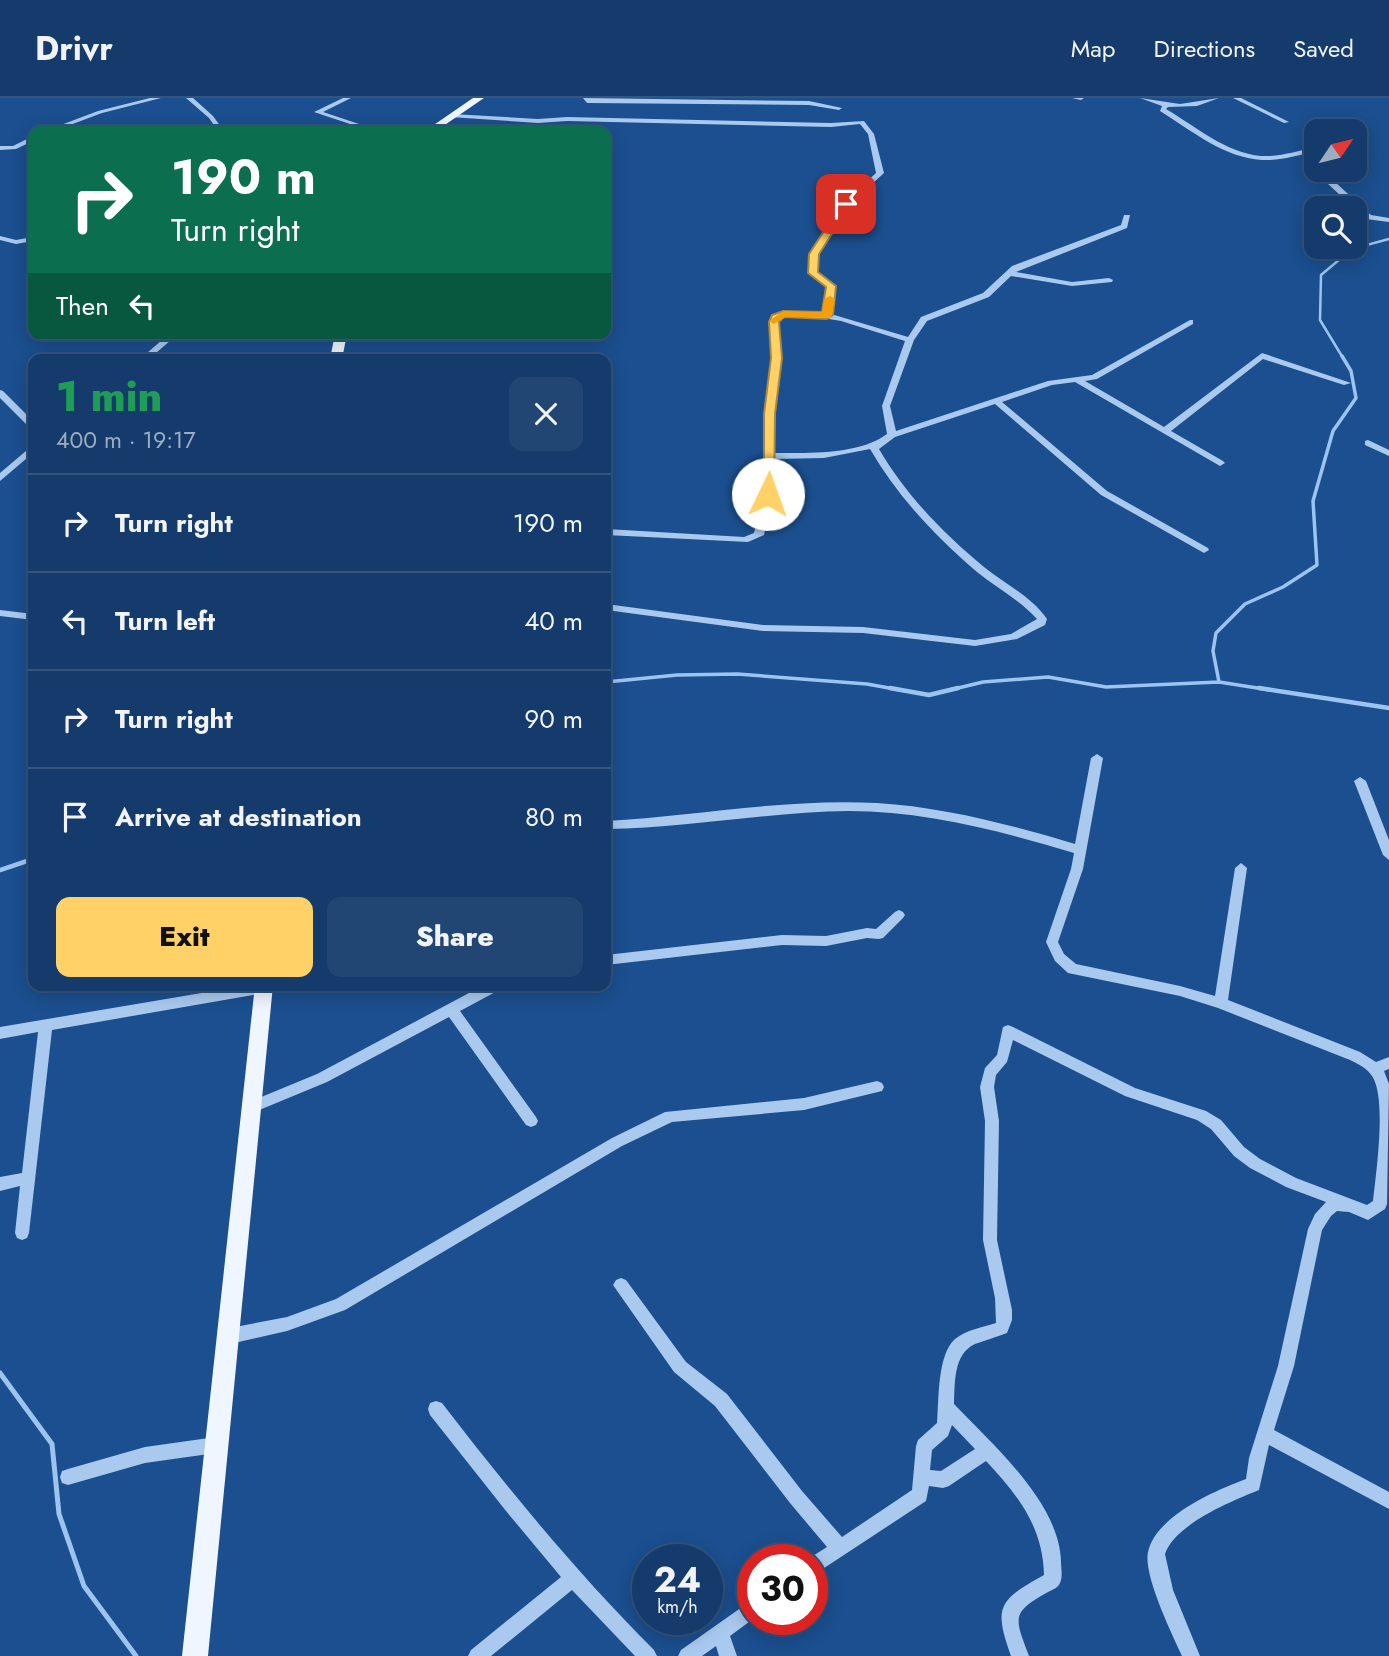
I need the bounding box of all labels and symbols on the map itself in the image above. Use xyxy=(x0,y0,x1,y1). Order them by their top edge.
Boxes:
north arrow xyxy=(1304,119,1367,182)
pin xyxy=(816,174,876,234)
position arrow xyxy=(731,457,805,531)
speed limit sign: 30 xyxy=(737,1544,828,1635)

